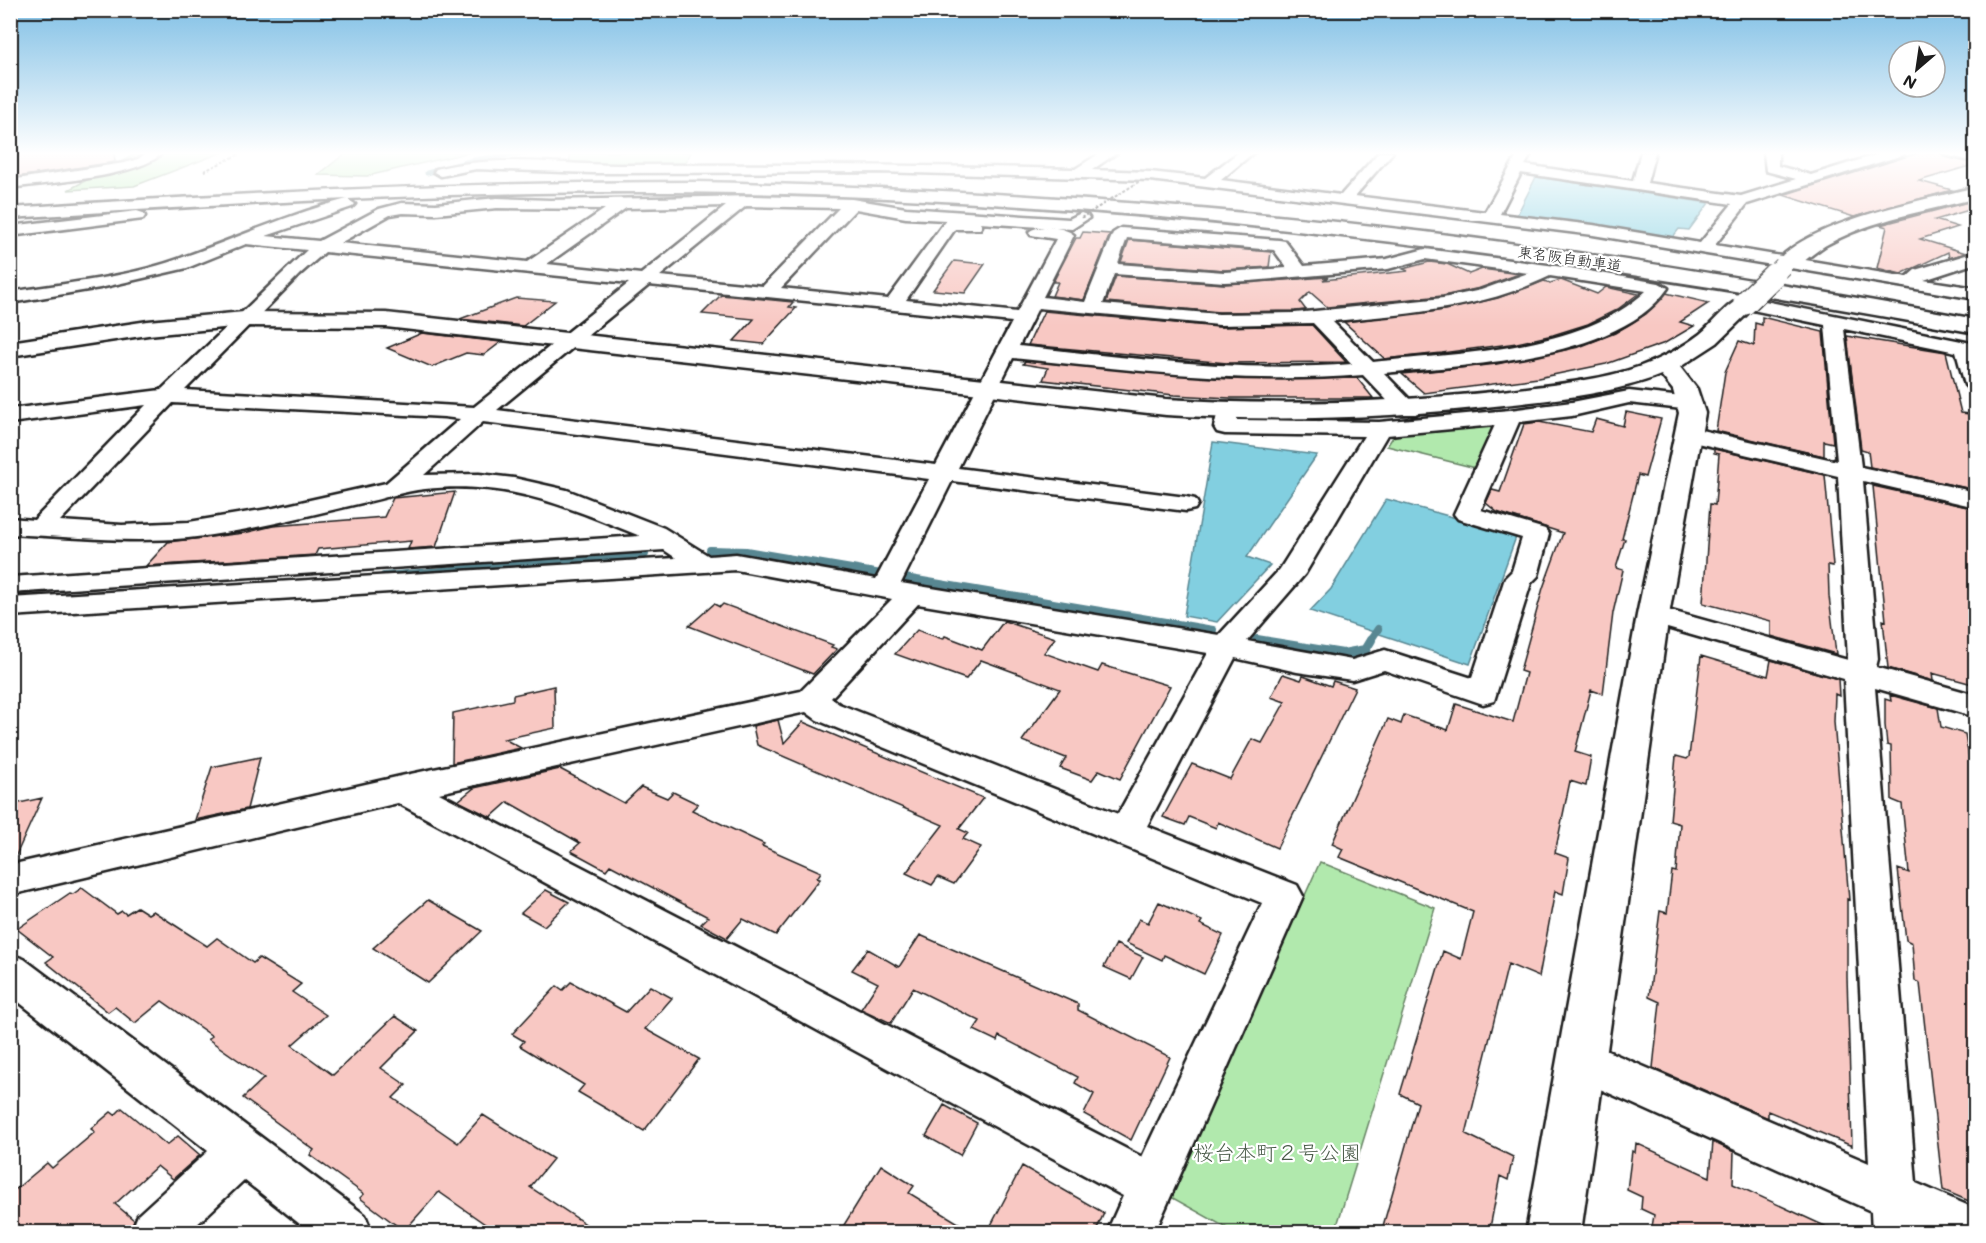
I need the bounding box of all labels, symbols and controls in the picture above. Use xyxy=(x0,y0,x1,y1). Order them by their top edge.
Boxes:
north arrow xyxy=(1887,39,1947,99)
text: N xyxy=(1899,70,1920,95)
street label: 東名阪自動車道 xyxy=(1517,241,1623,275)
park label: 桜台本町２号公園 xyxy=(1193,1138,1361,1165)

